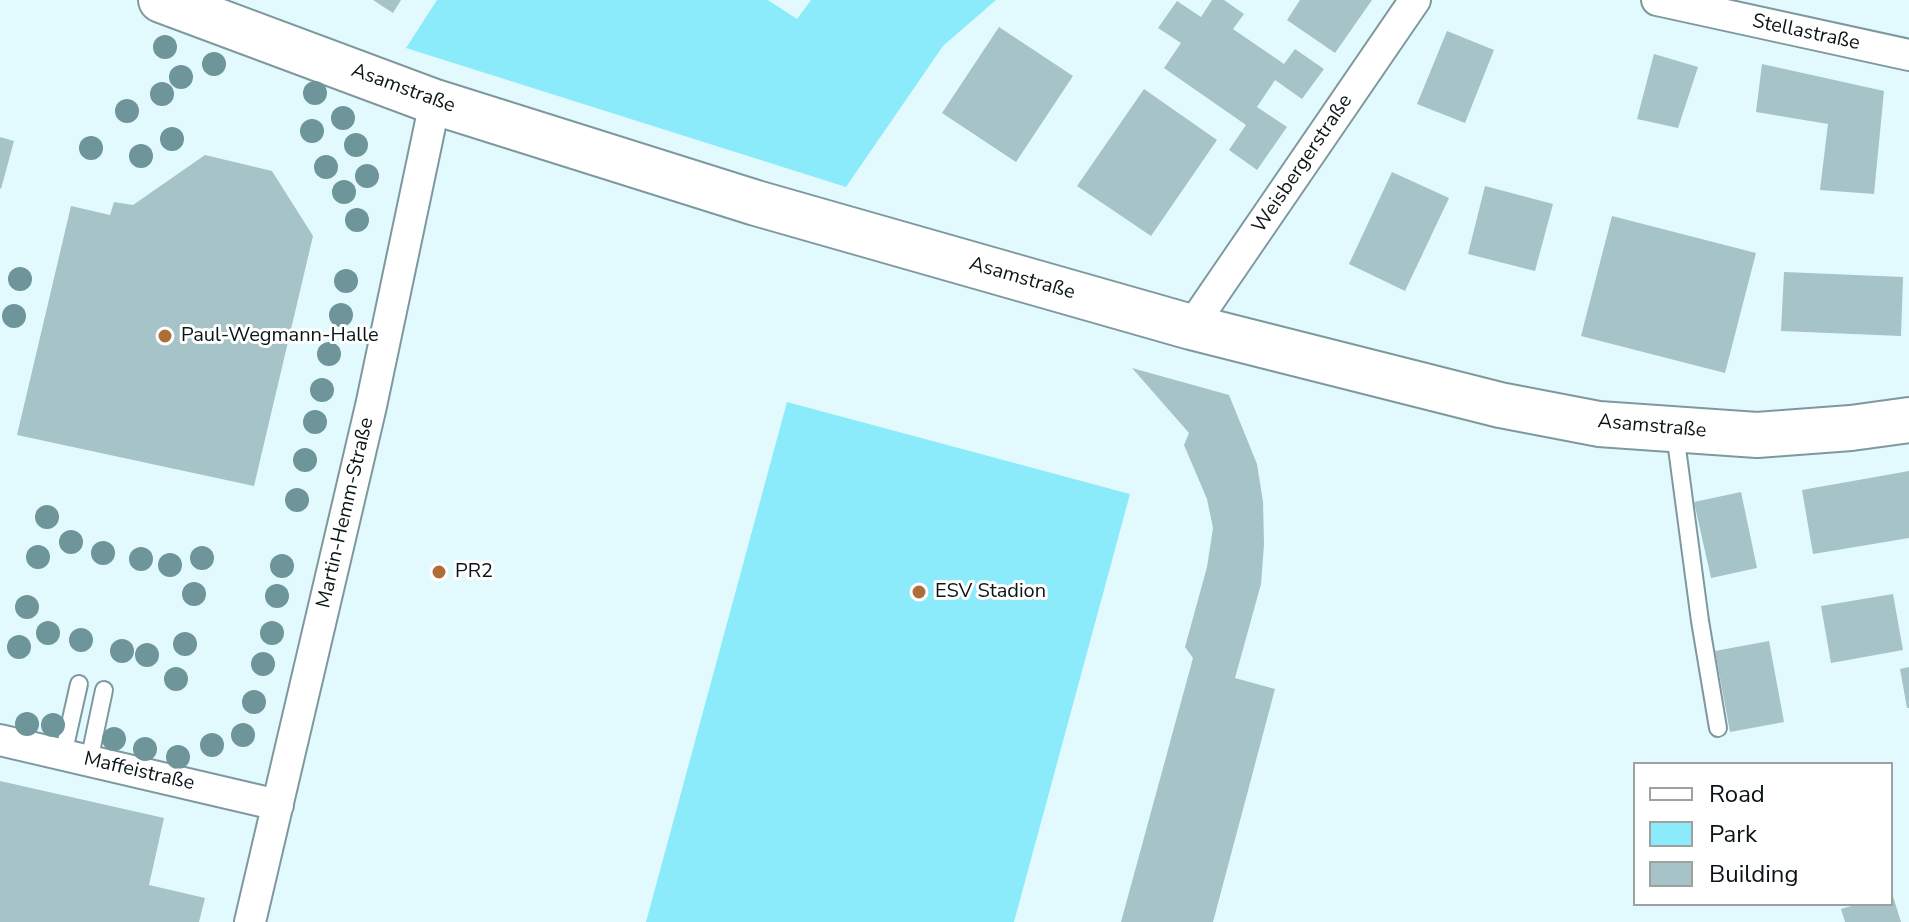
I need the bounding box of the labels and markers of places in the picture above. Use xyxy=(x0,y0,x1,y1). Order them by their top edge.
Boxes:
place label: Paul-Wegmann-Halle xyxy=(181,324,379,348)
marker: Paul-Wegmann-Halle xyxy=(156,327,174,345)
place label: PR2 xyxy=(455,560,493,584)
marker: PR2 xyxy=(430,563,448,581)
place label: ESV Stadion xyxy=(935,580,1046,604)
marker: ESV Stadion xyxy=(910,583,928,601)

